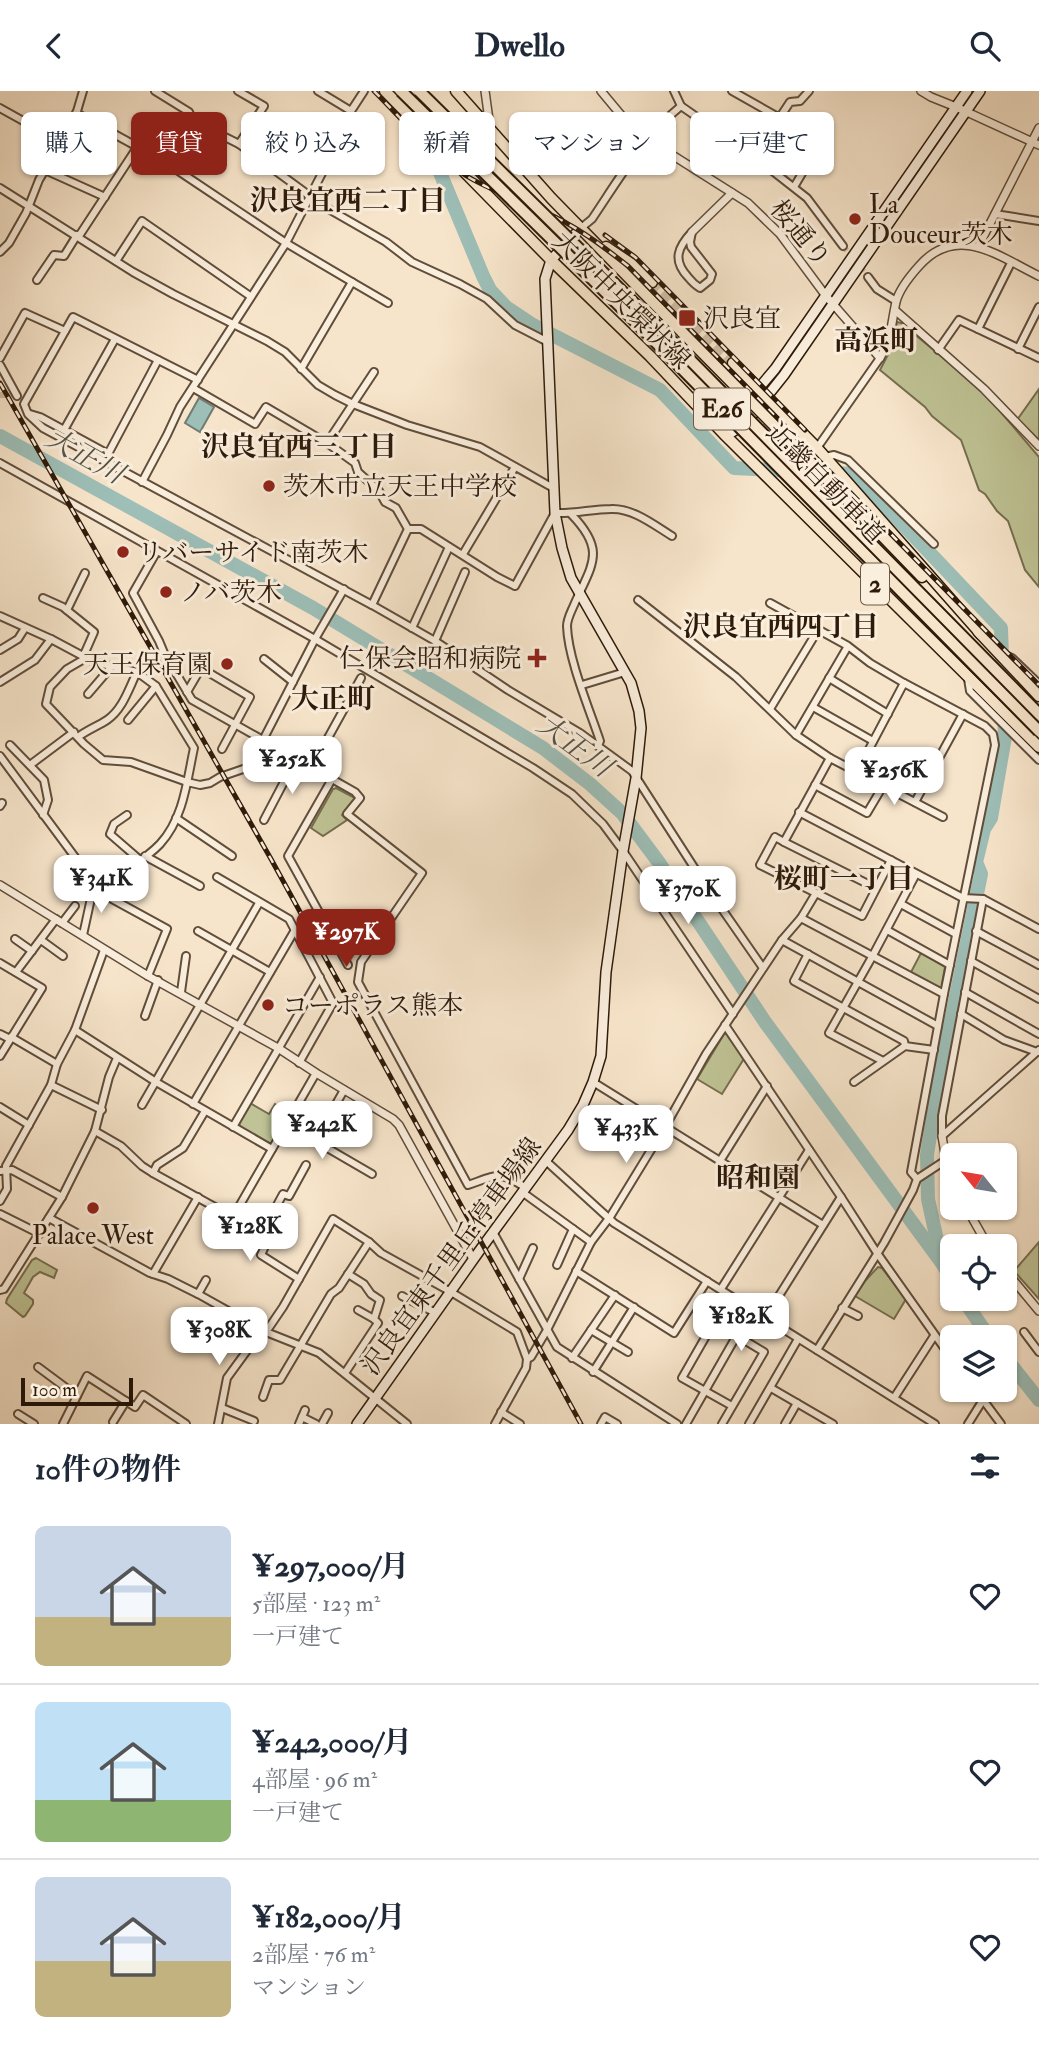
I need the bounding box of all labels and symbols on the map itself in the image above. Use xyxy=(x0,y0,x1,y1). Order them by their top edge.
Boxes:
district label: 沢良宜西二丁目 xyxy=(250,184,446,219)
place label: La Douceur茨木 xyxy=(869,189,1013,251)
street label: 桜通り xyxy=(763,193,838,274)
marker: La Douceur茨木 xyxy=(847,211,863,227)
street label: 大阪中央環状線 xyxy=(546,225,697,376)
place label: 沢良宜 xyxy=(703,303,781,335)
marker: 沢良宜 xyxy=(677,308,697,328)
district label: 高浜町 xyxy=(834,324,918,359)
road number: E26 xyxy=(694,389,750,429)
street label: 近畿自動車道 xyxy=(760,416,891,551)
water label: 大正川 xyxy=(39,421,132,493)
district label: 沢良宜西三丁目 xyxy=(201,430,397,465)
place label: 茨木市立天王中学校 xyxy=(283,471,517,503)
marker: 茨木市立天王中学校 xyxy=(261,478,277,494)
place label: リバーサイド南茨木 xyxy=(137,537,368,569)
marker: リバーサイド南茨木 xyxy=(115,544,131,560)
road number: 2 xyxy=(861,563,889,605)
place label: ノバ茨木 xyxy=(180,577,282,609)
marker: ノバ茨木 xyxy=(158,584,174,600)
district label: 沢良宜西四丁目 xyxy=(683,610,879,645)
place label: 仁保会昭和病院 xyxy=(339,643,521,675)
marker: 仁保会昭和病院 xyxy=(527,648,547,668)
place label: 天王保育園 xyxy=(83,649,213,681)
marker: 天王保育園 xyxy=(219,656,235,672)
district label: 大正町 xyxy=(291,682,375,717)
water label: 大正川 xyxy=(530,707,621,787)
pin: ¥252K xyxy=(243,737,341,796)
pin: ¥256K xyxy=(845,747,943,807)
pin: ¥341K xyxy=(52,855,150,915)
district label: 桜町一丁目 xyxy=(774,862,914,897)
pin: ¥370K xyxy=(639,867,737,926)
pin: ¥297K xyxy=(297,909,395,969)
place label: コーポラス熊本 xyxy=(282,990,463,1022)
marker: コーポラス熊本 xyxy=(260,997,276,1013)
pin: ¥242K xyxy=(273,1101,371,1161)
pin: ¥433K xyxy=(577,1105,675,1165)
street label: 沢良宜東千里丘停車場線 xyxy=(355,1131,549,1382)
north arrow xyxy=(940,1143,1017,1220)
district label: 昭和園 xyxy=(716,1161,800,1196)
marker: Palace West xyxy=(85,1200,101,1216)
pin: ¥128K xyxy=(201,1203,299,1263)
place label: Palace West xyxy=(32,1220,154,1252)
pin: ¥182K xyxy=(692,1293,790,1353)
pin: ¥308K xyxy=(170,1307,268,1367)
scale bar xyxy=(21,1375,133,1407)

